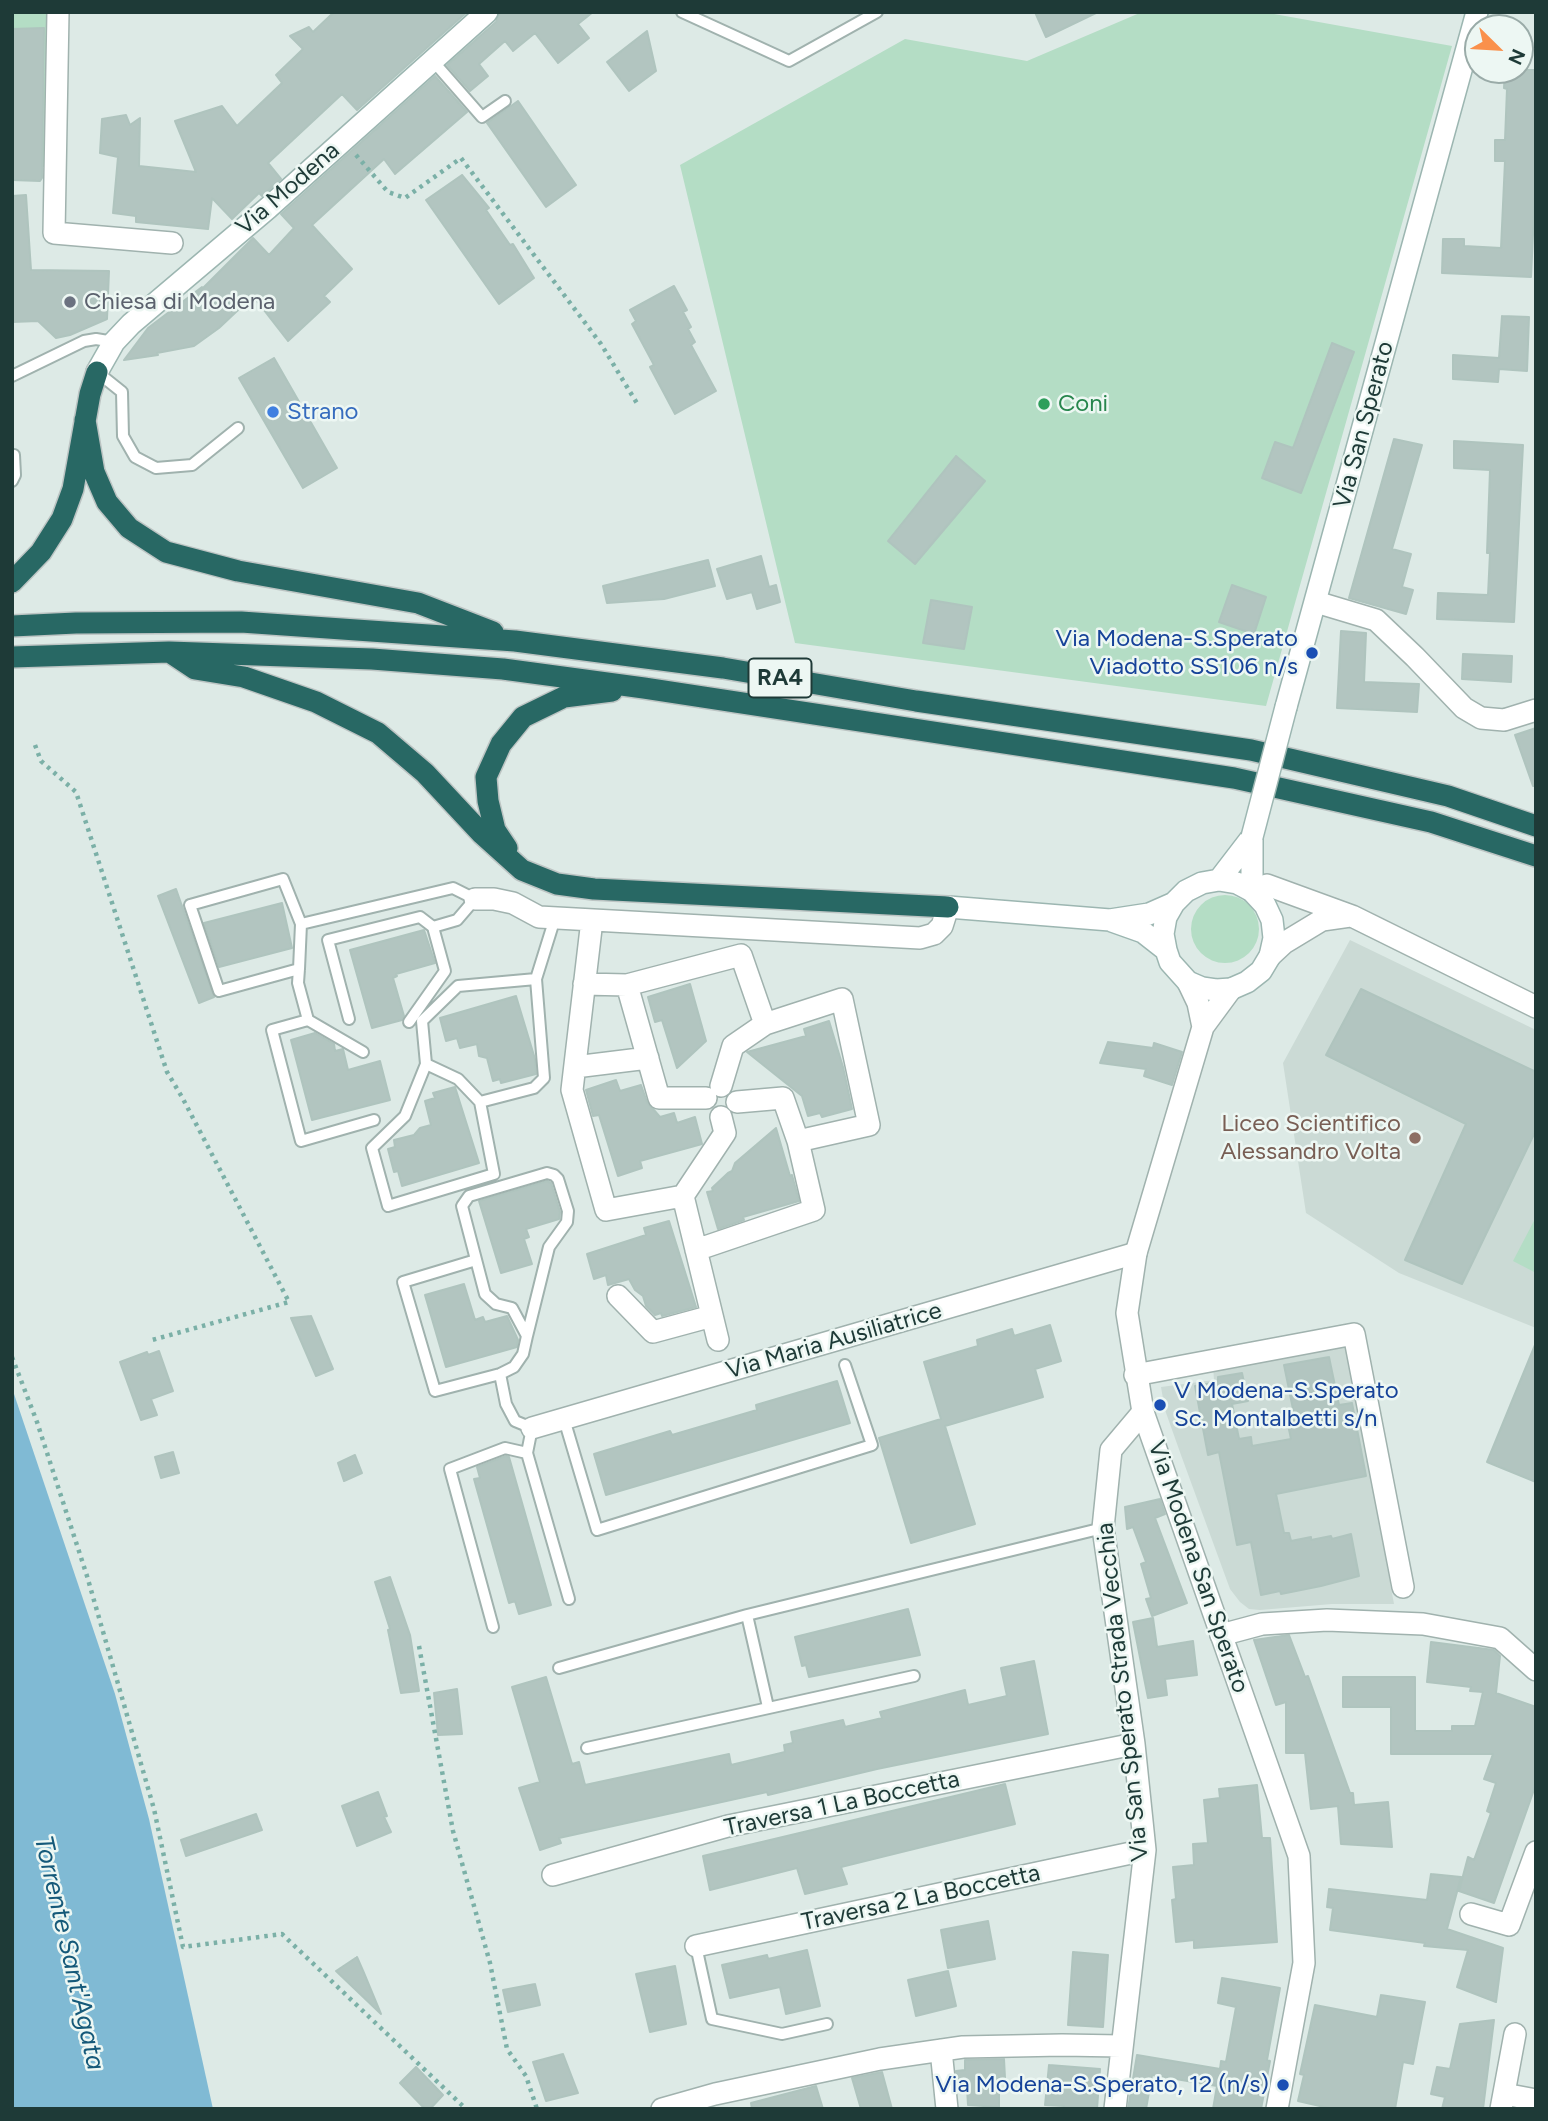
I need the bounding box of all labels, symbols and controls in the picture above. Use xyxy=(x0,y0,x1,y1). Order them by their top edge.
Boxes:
north arrow xyxy=(1464,14,1534,84)
text: N xyxy=(1503,46,1530,68)
street label: Via Modena xyxy=(230,136,346,242)
place label: Chiesa di Modena xyxy=(84,288,275,316)
marker: Chiesa di Modena xyxy=(62,294,78,310)
street label: Via San Sperato xyxy=(1328,338,1400,512)
place label: Coni xyxy=(1058,390,1108,418)
marker: Coni xyxy=(1036,396,1052,412)
place label: Strano xyxy=(287,398,358,426)
marker: Strano xyxy=(265,404,281,420)
place label: Via Modena-S.Sperato Viadotto SS106 n/s xyxy=(1056,625,1298,681)
marker: Via Modena-S.Sperato Viadotto SS106 n/s xyxy=(1304,645,1320,661)
road number: RA4 xyxy=(748,658,812,698)
place label: Liceo Scientifico Alessandro Volta xyxy=(1220,1110,1401,1166)
marker: Liceo Scientifico Alessandro Volta xyxy=(1407,1130,1423,1146)
street label: Via Maria Ausiliatrice xyxy=(723,1296,945,1386)
place label: V Modena-S.Sperato Sc. Montalbetti s/n xyxy=(1174,1377,1399,1433)
marker: V Modena-S.Sperato Sc. Montalbetti s/n xyxy=(1152,1397,1168,1413)
street label: Via Modena San Sperato xyxy=(1141,1437,1255,1697)
street label: Via San Sperato Strada Vecchia xyxy=(1091,1521,1155,1863)
street label: Traversa 1 La Boccetta xyxy=(722,1765,962,1843)
water label: Torrente Sant'Agata xyxy=(27,1833,111,2073)
street label: Traversa 2 La Boccetta xyxy=(799,1859,1043,1937)
place label: Via Modena-S.Sperato, 12 (n/s) xyxy=(935,2071,1269,2099)
marker: Via Modena-S.Sperato, 12 (n/s) xyxy=(1275,2077,1291,2093)

